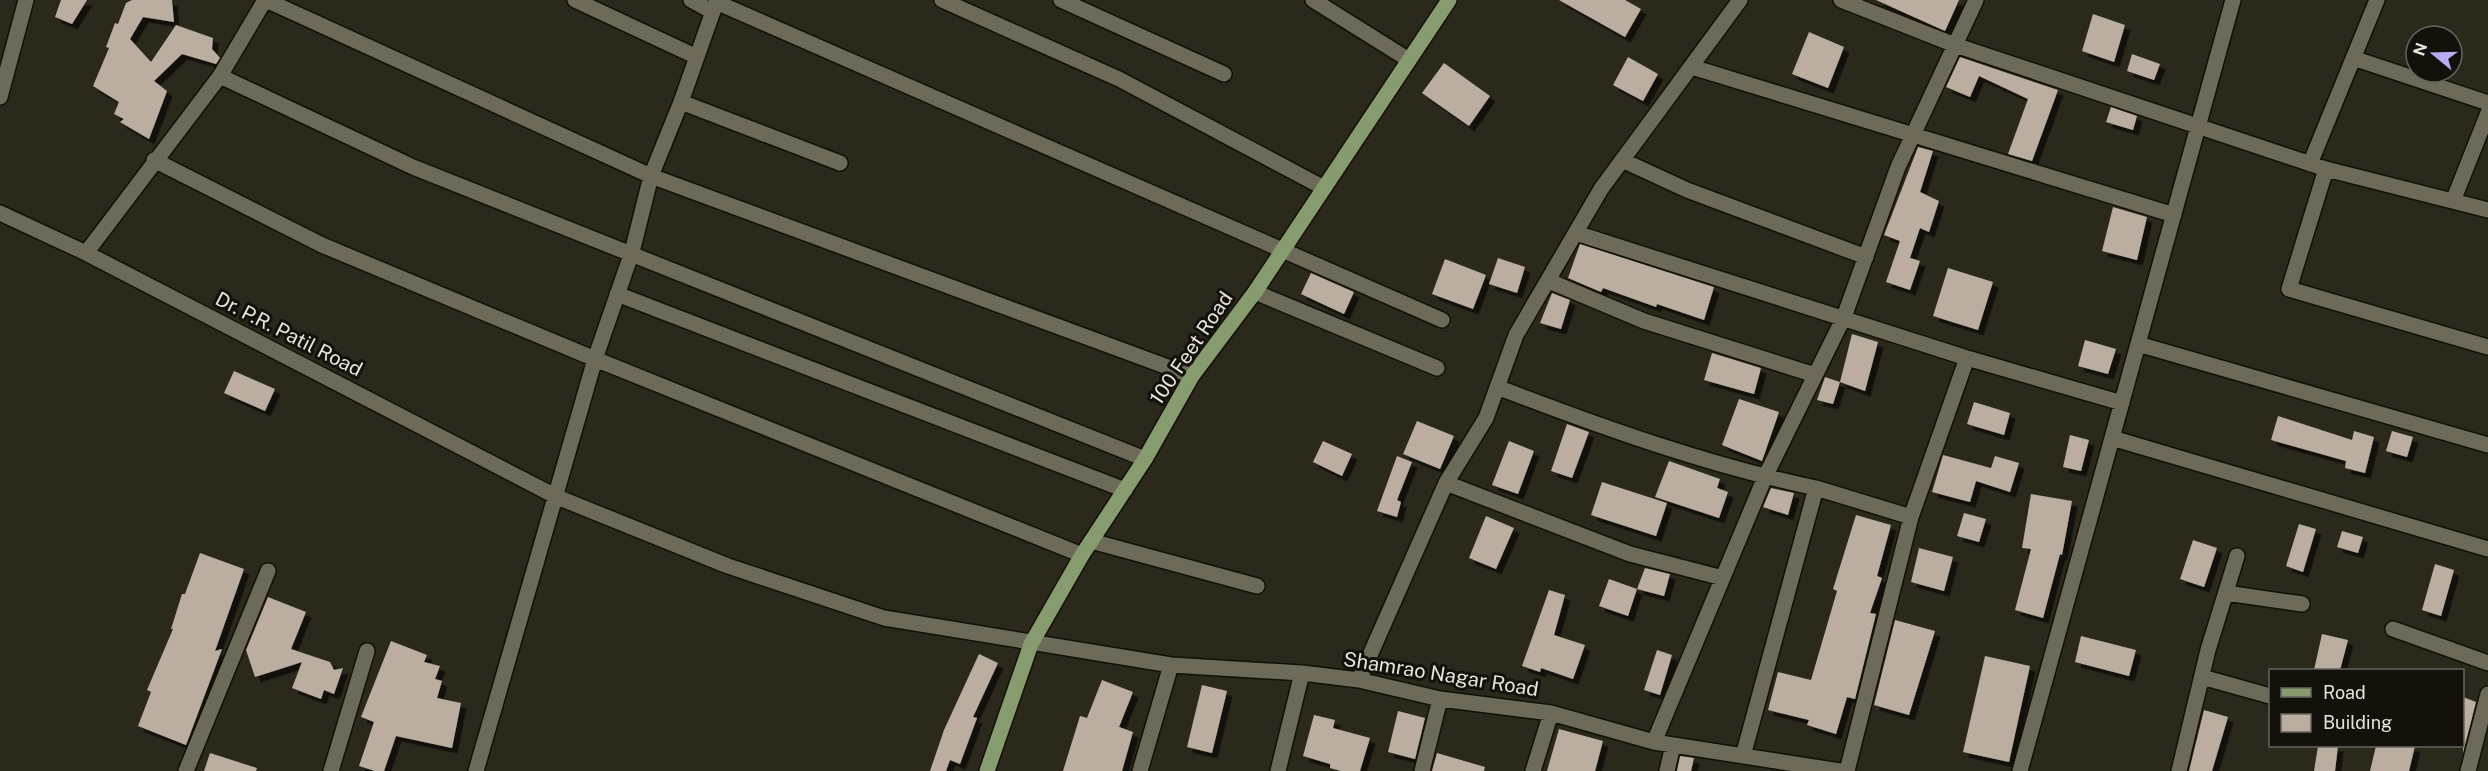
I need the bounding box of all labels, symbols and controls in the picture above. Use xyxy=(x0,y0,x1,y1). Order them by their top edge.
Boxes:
north arrow xyxy=(2404,24,2464,84)
text: N xyxy=(2409,40,2431,58)
street label: Dr. P.R. Patil Road xyxy=(212,287,366,381)
street label: 100 Feet Road xyxy=(1144,287,1238,409)
street label: Shamrao Nagar Road xyxy=(1342,647,1540,701)
legend xyxy=(2269,669,2464,747)
text: Road xyxy=(2323,682,2366,703)
text: Building xyxy=(2323,712,2392,733)

